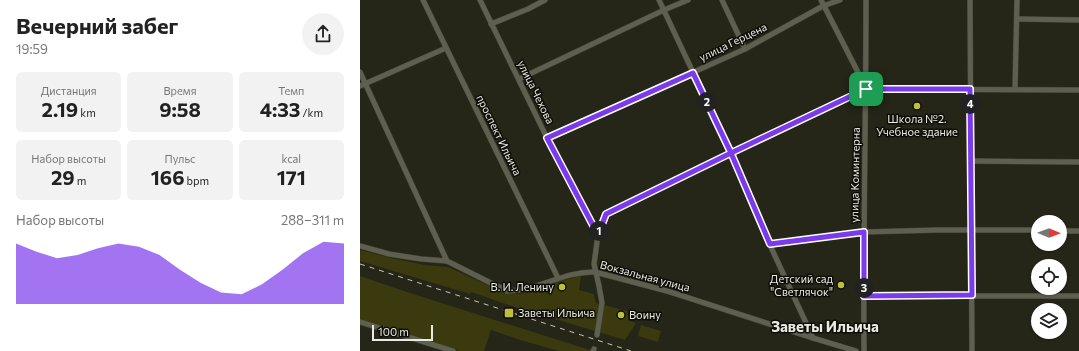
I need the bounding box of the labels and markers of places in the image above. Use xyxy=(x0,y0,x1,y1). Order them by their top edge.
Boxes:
pin xyxy=(849,72,883,106)
pin: 2 xyxy=(697,92,717,112)
pin: 4 xyxy=(960,94,980,114)
marker: Школа №2. Учебное здание xyxy=(912,101,922,111)
place label: Школа №2. Учебное здание xyxy=(876,112,958,138)
pin: 1 xyxy=(589,221,609,241)
place label: Детский сад "Светлячок" xyxy=(770,272,834,298)
pin: 3 xyxy=(854,278,874,298)
place label: В. И. Ленину xyxy=(491,280,554,293)
marker: Детский сад "Светлячок" xyxy=(836,280,846,290)
marker: В. И. Ленину xyxy=(557,282,567,292)
place label: Заветы Ильича xyxy=(518,306,595,319)
marker: Заветы Ильича xyxy=(503,307,515,319)
place label: Воину xyxy=(629,308,661,321)
marker: Воину xyxy=(616,310,626,320)

